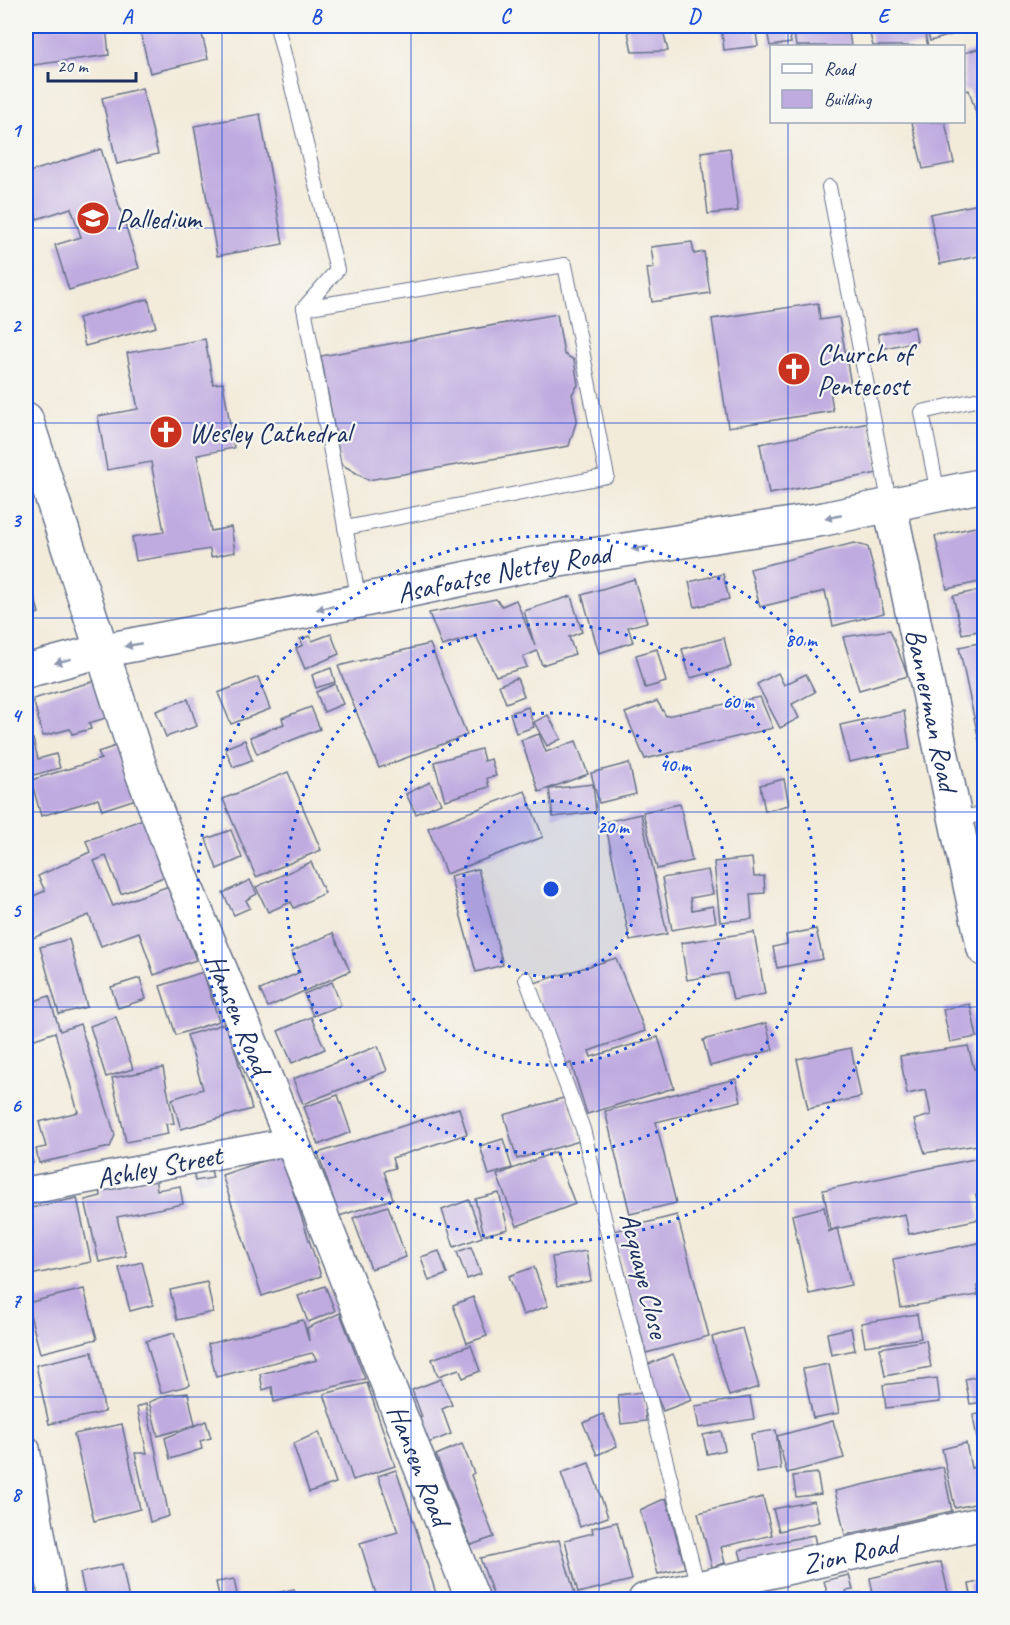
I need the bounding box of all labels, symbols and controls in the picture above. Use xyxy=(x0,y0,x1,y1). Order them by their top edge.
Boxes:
text: A xyxy=(122,4,134,29)
text: B xyxy=(311,4,323,29)
text: C xyxy=(500,4,512,29)
text: D xyxy=(688,4,702,29)
text: E xyxy=(878,4,892,29)
scale bar xyxy=(48,45,136,83)
legend xyxy=(770,45,965,123)
text: 20 m xyxy=(57,55,90,77)
text: Road xyxy=(824,58,857,80)
text: Building xyxy=(824,88,873,110)
text: 1 xyxy=(12,118,23,143)
school or university icon: Palledium xyxy=(75,200,111,236)
place label: Palledium xyxy=(116,201,203,236)
text: 2 xyxy=(12,313,23,338)
place label: Church of Pentecost xyxy=(817,336,918,403)
church icon: Church of Pentecost xyxy=(776,351,812,387)
church icon: Wesley Cathedral xyxy=(148,414,184,450)
place label: Wesley Cathedral xyxy=(189,415,356,450)
text: 3 xyxy=(12,508,23,533)
one-way arrow xyxy=(823,513,842,522)
street label: Asafoatse Nettey Road xyxy=(394,535,617,610)
one-way arrow xyxy=(630,543,649,552)
one-way arrow xyxy=(315,604,334,613)
street label: Bannerman Road xyxy=(898,626,967,798)
text: 80 m xyxy=(786,629,818,651)
one-way arrow xyxy=(124,641,143,650)
one-way arrow xyxy=(54,657,72,666)
text: 60 m xyxy=(722,691,755,713)
text: 4 xyxy=(12,703,24,728)
text: 40 m xyxy=(660,754,692,776)
text: 20 m xyxy=(598,816,630,838)
centre of rings xyxy=(541,879,561,899)
text: 5 xyxy=(12,898,23,923)
street label: Hansen Road xyxy=(198,949,280,1083)
text: 6 xyxy=(11,1093,22,1118)
street label: Ashley Street xyxy=(94,1137,227,1196)
street label: Acquaye Close xyxy=(612,1209,677,1343)
text: 7 xyxy=(12,1288,23,1313)
street label: Hansen Road xyxy=(380,1400,460,1534)
text: 8 xyxy=(12,1482,24,1507)
street label: Zion Road xyxy=(799,1525,905,1582)

